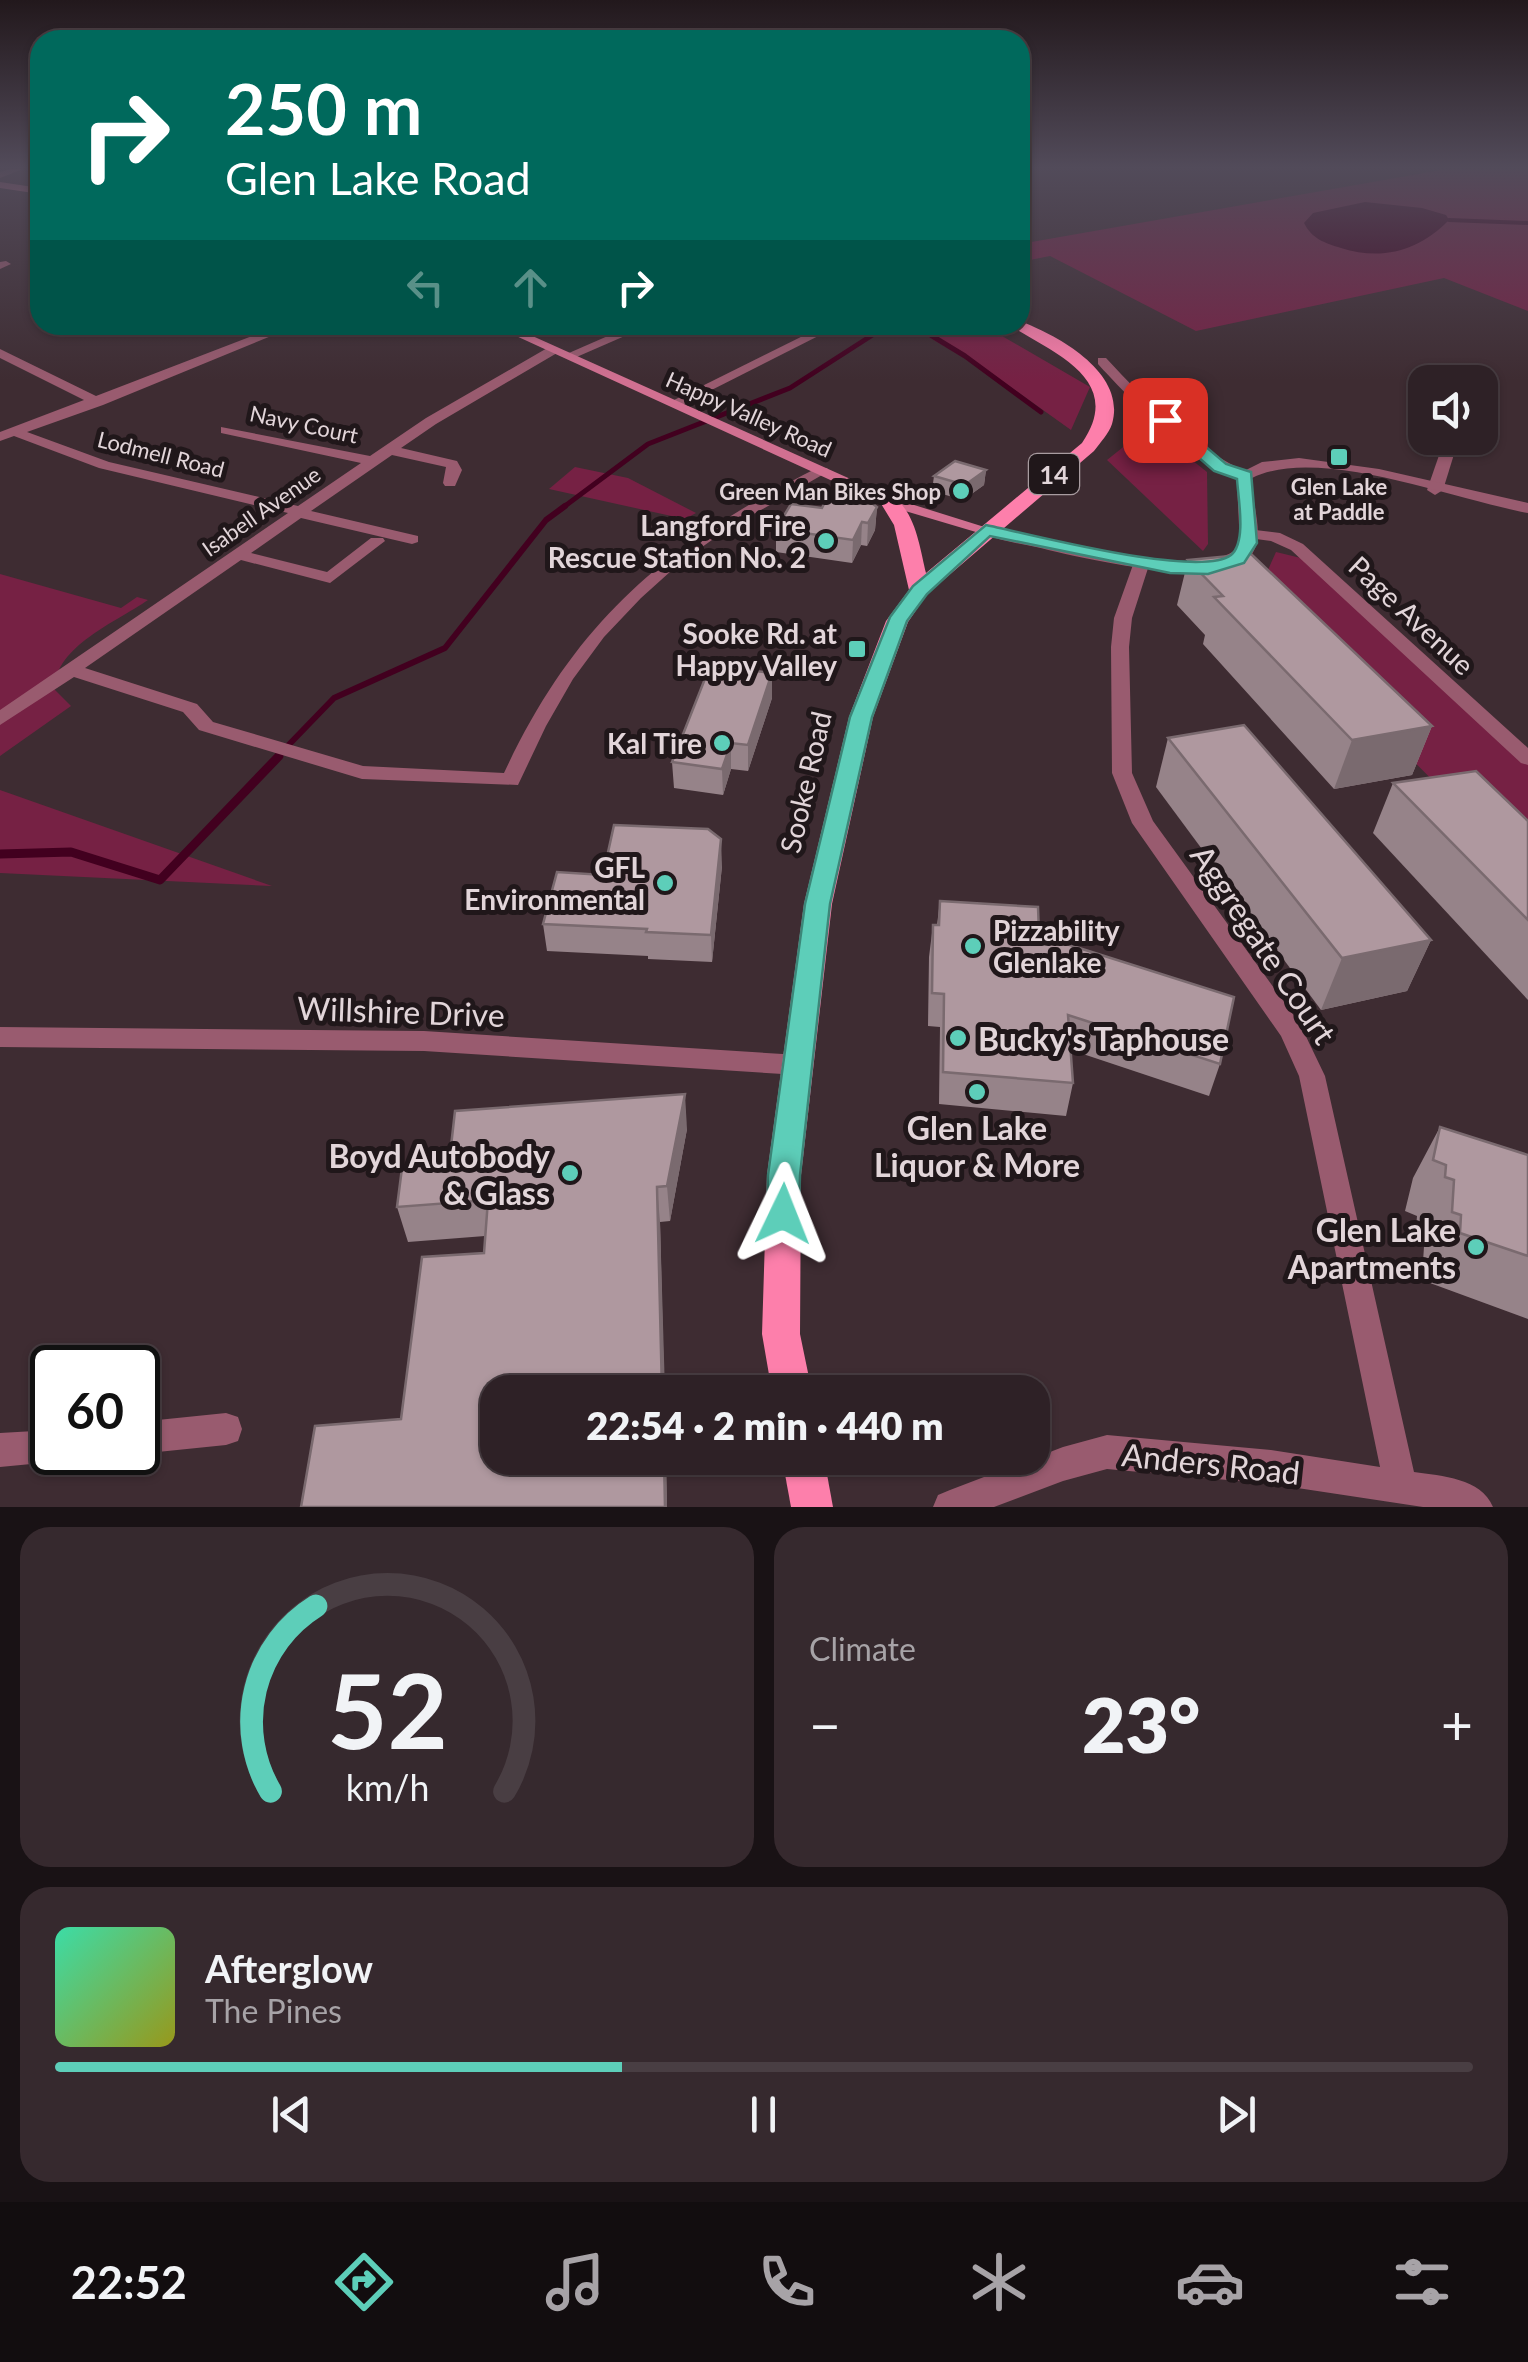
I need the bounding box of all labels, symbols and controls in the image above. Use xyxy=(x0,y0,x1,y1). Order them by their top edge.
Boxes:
text: 250 m xyxy=(225,66,422,150)
icon: right xyxy=(60,70,190,200)
text: Glen Lake Road xyxy=(225,151,531,205)
icon: left xyxy=(398,260,453,315)
icon: ahead xyxy=(503,260,558,315)
icon: right xyxy=(608,260,663,315)
street label: Happy Valley Road xyxy=(662,365,836,463)
map controls xyxy=(1408,365,1498,455)
button: sound xyxy=(1408,365,1498,455)
pin xyxy=(1123,378,1208,463)
icon: arrive xyxy=(1138,393,1193,448)
street label: Navy Court xyxy=(247,399,361,449)
street label: Lodmell Road xyxy=(95,425,227,483)
marker: Glen Lake at Paddle xyxy=(1328,446,1350,468)
road number: 14 xyxy=(1029,454,1079,494)
street label: Isabell Avenue xyxy=(197,460,325,562)
place label: Glen Lake at Paddle xyxy=(1291,473,1387,525)
place label: Green Man Bikes Shop xyxy=(719,478,941,505)
marker: Green Man Bikes Shop xyxy=(950,480,972,502)
place label: Langford Fire Rescue Station No. 2 xyxy=(548,508,806,574)
marker: Langford Fire Rescue Station No. 2 xyxy=(815,530,837,552)
street label: Page Avenue xyxy=(1343,549,1481,681)
place label: Sooke Rd. at Happy Valley xyxy=(676,616,838,682)
marker: Sooke Rd. at Happy Valley xyxy=(846,638,868,660)
street label: Sooke Road xyxy=(772,708,838,856)
place label: Kal Tire xyxy=(607,726,702,760)
marker: Kal Tire xyxy=(711,732,733,754)
street label: Aggregate Court xyxy=(1183,837,1345,1051)
place label: GFL Environmental xyxy=(464,850,645,916)
marker: GFL Environmental xyxy=(654,872,676,894)
place label: Pizzability Glenlake xyxy=(993,913,1120,979)
marker: Pizzability Glenlake xyxy=(962,935,984,957)
street label: Willshire Drive xyxy=(297,988,505,1034)
place label: Bucky's Taphouse xyxy=(978,1019,1229,1058)
marker: Bucky's Taphouse xyxy=(947,1027,969,1049)
marker: Glen Lake Liquor & More xyxy=(966,1081,988,1103)
place label: Glen Lake Liquor & More xyxy=(874,1108,1080,1184)
place label: Boyd Autobody & Glass xyxy=(328,1136,550,1212)
marker: Boyd Autobody & Glass xyxy=(559,1162,581,1184)
position arrow xyxy=(731,1162,835,1266)
place label: Glen Lake Apartments xyxy=(1287,1210,1456,1286)
marker: Glen Lake Apartments xyxy=(1465,1236,1487,1258)
speed limit sign: 60 xyxy=(30,1345,160,1475)
text: 22:54 · 2 min · 440 m xyxy=(586,1402,944,1448)
street label: Anders Road xyxy=(1120,1434,1302,1492)
text: Climate xyxy=(809,1629,916,1668)
text: 52 xyxy=(327,1646,447,1771)
text: 23° xyxy=(1082,1679,1200,1769)
text: − xyxy=(809,1691,841,1757)
text: + xyxy=(1441,1691,1473,1757)
text: km/h xyxy=(345,1766,429,1809)
text: Afterglow xyxy=(205,1945,373,1991)
text: The Pines xyxy=(205,1991,342,2030)
icon: previous xyxy=(264,2087,319,2142)
icon: pause xyxy=(736,2087,791,2142)
icon: next xyxy=(1209,2087,1264,2142)
icon: directions xyxy=(329,2247,399,2317)
icon: music xyxy=(540,2247,610,2317)
icon: phone xyxy=(752,2247,822,2317)
icon: climate xyxy=(964,2247,1034,2317)
icon: car xyxy=(1175,2247,1245,2317)
icon: filters xyxy=(1387,2247,1457,2317)
text: 22:52 xyxy=(71,2255,187,2309)

